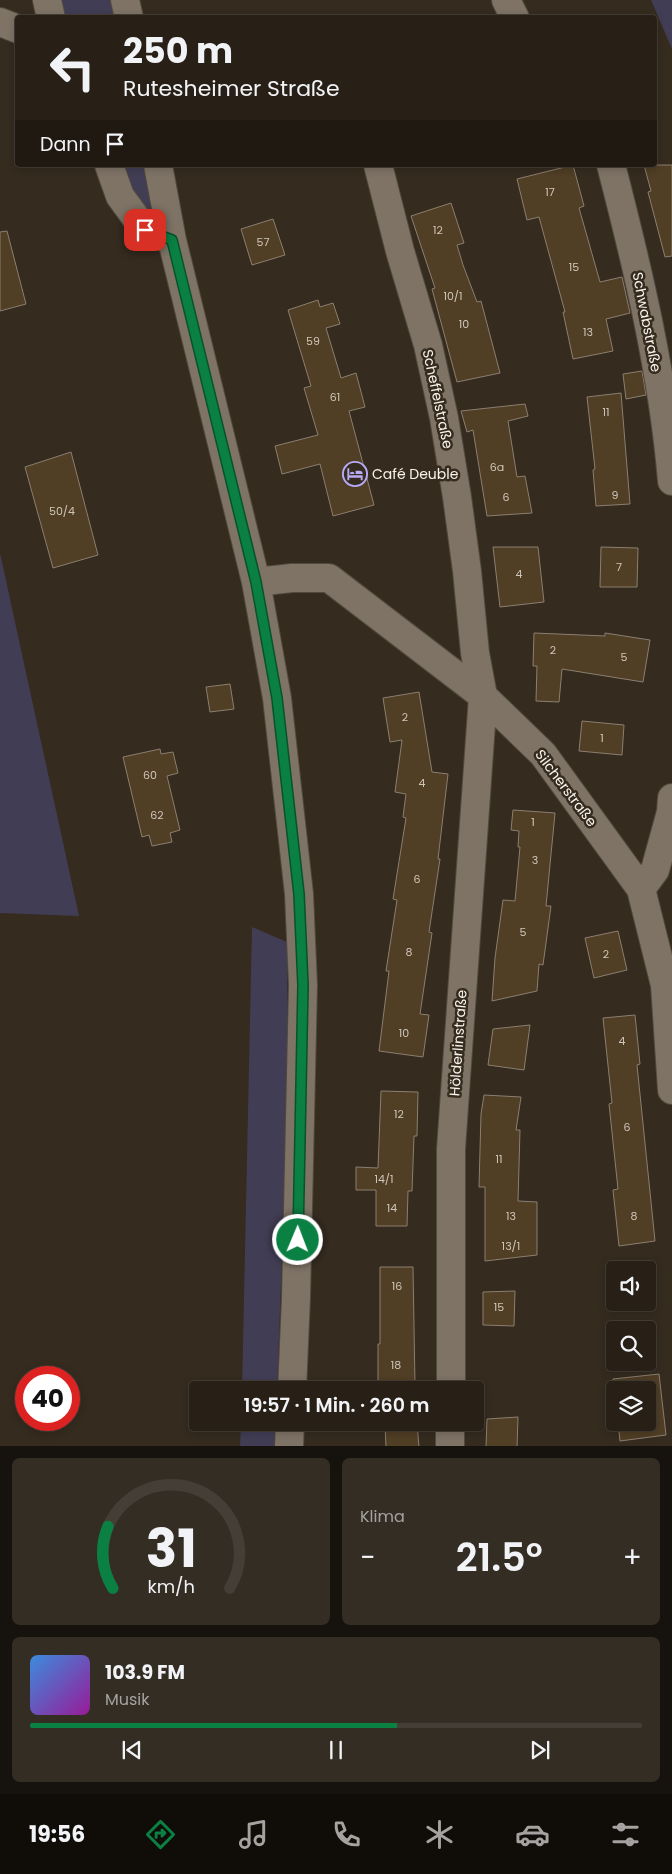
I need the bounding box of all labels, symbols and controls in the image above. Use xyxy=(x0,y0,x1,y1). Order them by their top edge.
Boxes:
text: 250 m xyxy=(123,26,233,75)
icon: left xyxy=(40,35,105,100)
text: Rutesheimer Straße xyxy=(123,73,340,104)
icon: arrive xyxy=(101,130,129,158)
text: Dann xyxy=(40,131,91,158)
house number: 17 xyxy=(545,184,555,200)
pin xyxy=(124,209,166,251)
icon: arrive xyxy=(131,216,159,244)
house number: 12 xyxy=(433,222,443,238)
house number: 57 xyxy=(257,234,269,250)
house number: 15 xyxy=(569,259,579,275)
street label: Schwabstraße xyxy=(628,270,667,374)
house number: 10/1 xyxy=(443,288,463,304)
house number: 10 xyxy=(459,316,469,332)
house number: 13 xyxy=(583,324,593,340)
house number: 59 xyxy=(306,333,320,349)
street label: Scheffelstraße xyxy=(418,348,458,451)
house number: 61 xyxy=(330,389,340,405)
house number: 11 xyxy=(602,404,610,420)
house number: 6a xyxy=(490,459,504,475)
hotel icon: Café Deuble xyxy=(342,461,368,487)
place label: Café Deuble xyxy=(372,464,459,484)
house number: 9 xyxy=(612,487,619,503)
house number: 6 xyxy=(503,489,510,505)
house number: 50/4 xyxy=(49,503,75,519)
house number: 7 xyxy=(616,559,622,575)
house number: 4 xyxy=(516,566,523,582)
house number: 2 xyxy=(550,642,556,658)
house number: 5 xyxy=(621,649,628,665)
house number: 2 xyxy=(402,709,408,725)
house number: 1 xyxy=(600,730,604,746)
street label: Silcherstraße xyxy=(530,745,602,831)
house number: 60 xyxy=(143,767,157,783)
house number: 4 xyxy=(419,775,426,791)
house number: 62 xyxy=(150,807,164,823)
house number: 1 xyxy=(531,814,535,830)
house number: 3 xyxy=(532,852,538,868)
house number: 6 xyxy=(414,871,421,887)
house number: 5 xyxy=(520,924,527,940)
house number: 8 xyxy=(406,944,413,960)
house number: 2 xyxy=(603,946,609,962)
street label: Hölderlinstraße xyxy=(444,989,472,1097)
house number: 10 xyxy=(399,1025,409,1041)
house number: 4 xyxy=(619,1033,626,1049)
house number: 12 xyxy=(394,1106,404,1122)
house number: 6 xyxy=(624,1119,631,1135)
house number: 11 xyxy=(495,1151,503,1167)
house number: 14/1 xyxy=(374,1171,394,1187)
house number: 14 xyxy=(387,1200,397,1216)
house number: 13 xyxy=(506,1208,516,1224)
house number: 8 xyxy=(631,1208,638,1224)
position arrow xyxy=(271,1213,323,1265)
house number: 13/1 xyxy=(502,1238,520,1254)
map controls xyxy=(606,1261,656,1431)
button: sound xyxy=(606,1261,656,1311)
house number: 16 xyxy=(392,1278,402,1294)
house number: 15 xyxy=(494,1299,504,1315)
button: search xyxy=(606,1321,656,1371)
house number: 18 xyxy=(391,1357,401,1373)
speed limit sign: 40 xyxy=(15,1366,80,1431)
button: layers xyxy=(606,1381,656,1431)
text: 19:57 · 1 Min. · 260 m xyxy=(244,1392,429,1419)
text: Klima xyxy=(360,1505,405,1528)
text: 31 xyxy=(145,1512,197,1585)
text: 21.5° xyxy=(456,1531,543,1584)
text: − xyxy=(360,1538,375,1577)
text: + xyxy=(623,1538,642,1577)
text: km/h xyxy=(147,1574,195,1599)
text: 103.9 FM xyxy=(105,1659,185,1686)
text: Musik xyxy=(105,1688,150,1711)
icon: previous xyxy=(118,1736,146,1764)
icon: pause xyxy=(322,1736,350,1764)
icon: next xyxy=(526,1736,554,1764)
icon: directions xyxy=(143,1817,178,1852)
icon: music xyxy=(236,1817,271,1852)
icon: phone xyxy=(329,1817,364,1852)
icon: climate xyxy=(422,1817,457,1852)
icon: car xyxy=(515,1817,550,1852)
icon: filters xyxy=(608,1817,643,1852)
text: 19:56 xyxy=(29,1819,85,1850)

